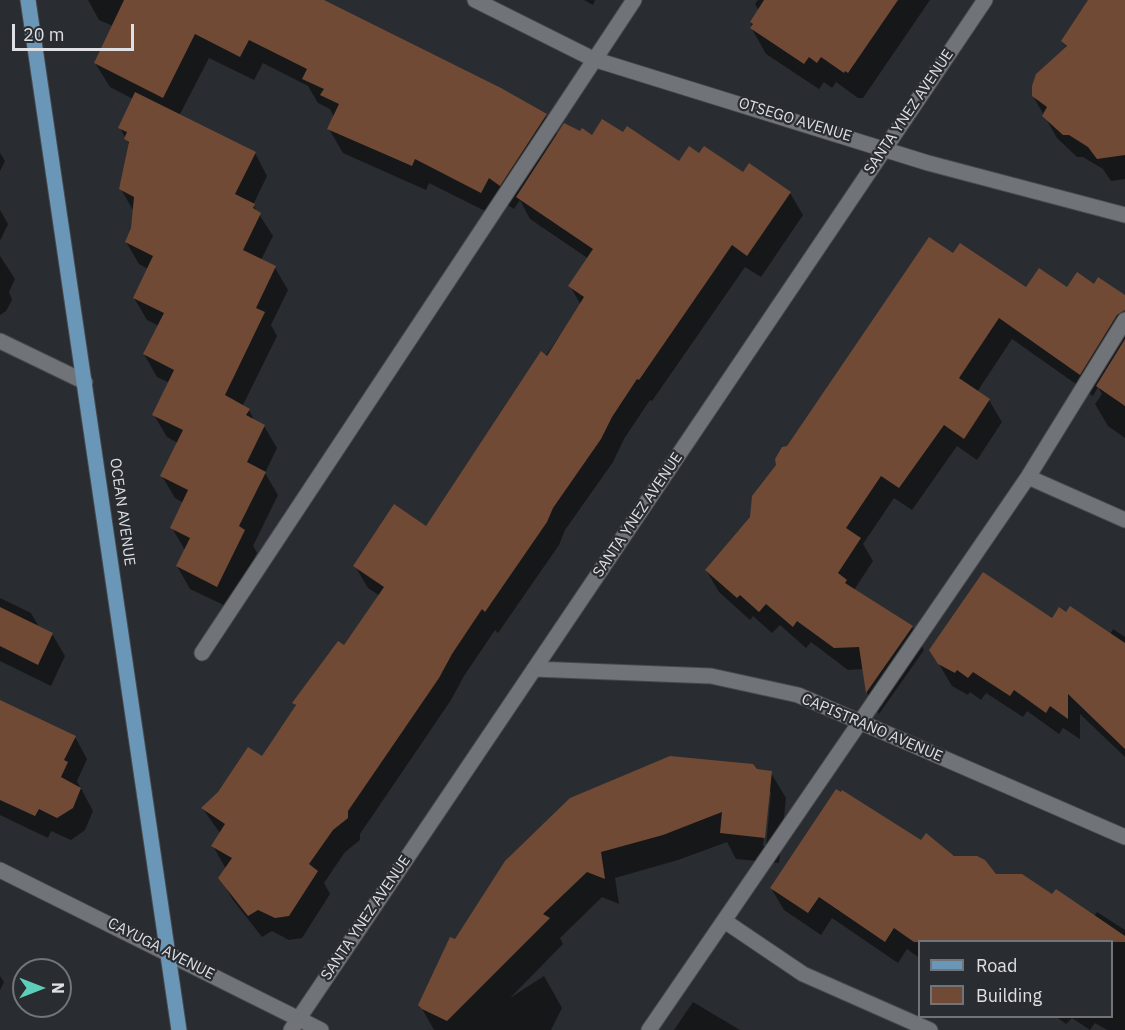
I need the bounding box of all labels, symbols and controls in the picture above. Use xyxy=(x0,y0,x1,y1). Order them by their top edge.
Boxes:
scale bar xyxy=(15,12,136,50)
text: 20 m xyxy=(23,23,65,46)
street label: SANTA YNEZ AVENUE xyxy=(861,46,957,178)
street label: OTSEGO AVENUE xyxy=(736,94,854,146)
street label: SANTA YNEZ AVENUE xyxy=(590,449,686,581)
street label: OCEAN AVENUE xyxy=(106,457,138,567)
street label: CAPISTRANO AVENUE xyxy=(799,690,945,766)
street label: SANTA YNEZ AVENUE xyxy=(318,852,414,984)
street label: CAYUGA AVENUE xyxy=(105,914,217,984)
legend xyxy=(918,940,1113,1018)
text: Road xyxy=(976,954,1017,977)
north arrow xyxy=(12,958,72,1018)
text: N xyxy=(48,982,68,994)
text: Building xyxy=(976,984,1042,1007)

